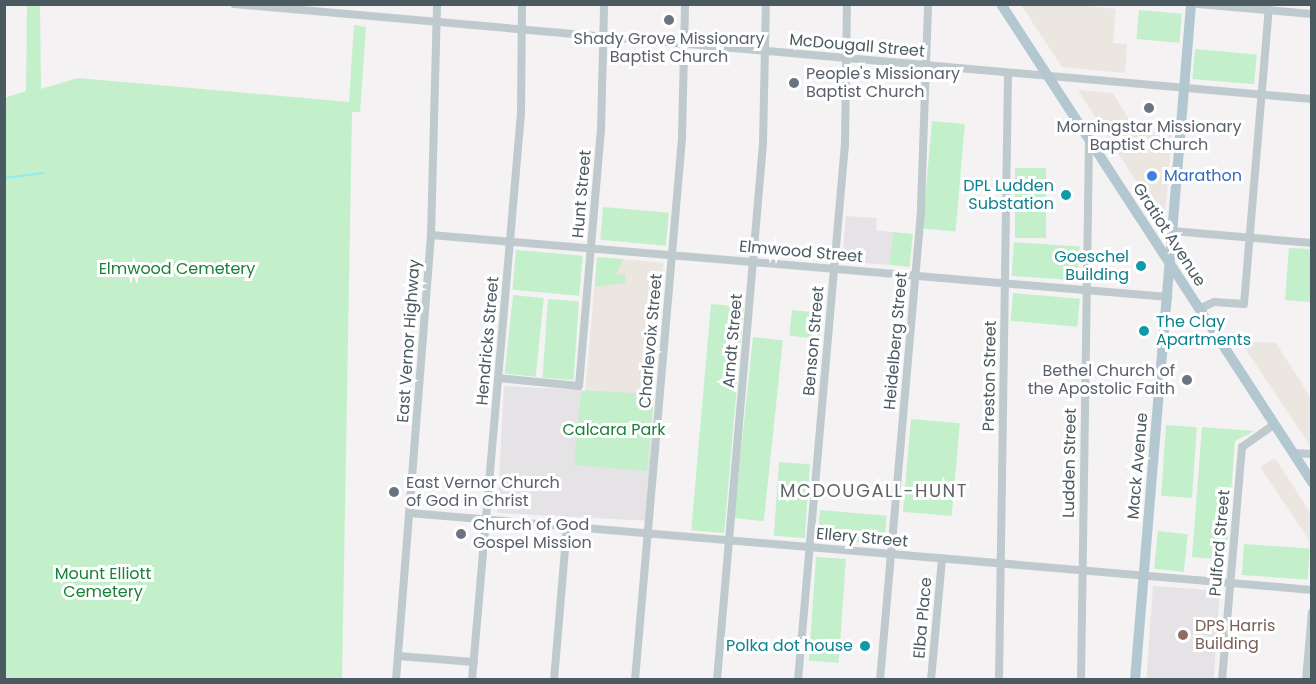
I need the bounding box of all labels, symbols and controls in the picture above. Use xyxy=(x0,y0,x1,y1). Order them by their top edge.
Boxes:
marker: Shady Grove Missionary Baptist Church xyxy=(662,13,676,27)
place label: Shady Grove Missionary Baptist Church xyxy=(574,29,764,67)
street label: McDougall Street xyxy=(788,31,926,61)
place label: People's Missionary Baptist Church xyxy=(806,64,960,102)
marker: People's Missionary Baptist Church xyxy=(787,76,801,90)
marker: Morningstar Missionary Baptist Church xyxy=(1142,101,1156,115)
place label: Morningstar Missionary Baptist Church xyxy=(1056,117,1242,155)
street label: Hunt Street xyxy=(569,149,595,239)
place label: Marathon xyxy=(1164,166,1242,186)
marker: Marathon xyxy=(1145,169,1159,183)
place label: DPL Ludden Substation xyxy=(963,176,1054,214)
street label: Gratiot Avenue xyxy=(1128,180,1210,290)
marker: DPL Ludden Substation xyxy=(1059,188,1073,202)
street label: Elmwood Street xyxy=(738,237,864,267)
place label: Goeschel Building xyxy=(1054,247,1129,285)
park label: Elmwood Cemetery xyxy=(99,259,255,279)
street label: East Vernor Highway xyxy=(394,259,424,423)
marker: Goeschel Building xyxy=(1134,259,1148,273)
street label: Heidelberg Street xyxy=(880,271,912,411)
street label: Charlevoix Street xyxy=(636,273,666,409)
street label: Hendricks Street xyxy=(473,276,503,406)
street label: Benson Street xyxy=(800,285,828,397)
street label: Arndt Street xyxy=(719,293,747,389)
place label: The Clay Apartments xyxy=(1156,312,1251,350)
street label: Preston Street xyxy=(979,320,1001,432)
marker: The Clay Apartments xyxy=(1137,324,1151,338)
place label: Bethel Church of the Apostolic Faith xyxy=(1028,361,1175,399)
marker: Bethel Church of the Apostolic Faith xyxy=(1180,373,1194,387)
street label: Ludden Street xyxy=(1059,408,1081,518)
street label: Mack Avenue xyxy=(1124,412,1152,520)
park label: Calcara Park xyxy=(563,420,665,440)
place label: East Vernor Church of God in Christ xyxy=(406,473,560,511)
district label: MCDOUGALL-HUNT xyxy=(780,480,968,502)
marker: East Vernor Church of God in Christ xyxy=(387,485,401,499)
street label: Pulford Street xyxy=(1206,489,1234,597)
place label: Church of God Gospel Mission xyxy=(473,515,592,553)
street label: Ellery Street xyxy=(815,524,909,552)
marker: Church of God Gospel Mission xyxy=(454,527,468,541)
park label: Mount Elliott Cemetery xyxy=(55,564,151,602)
street label: Elba Place xyxy=(910,576,936,660)
place label: DPS Harris Building xyxy=(1195,616,1275,654)
marker: DPS Harris Building xyxy=(1176,628,1190,642)
place label: Polka dot house xyxy=(726,636,853,656)
marker: Polka dot house xyxy=(858,639,872,653)

